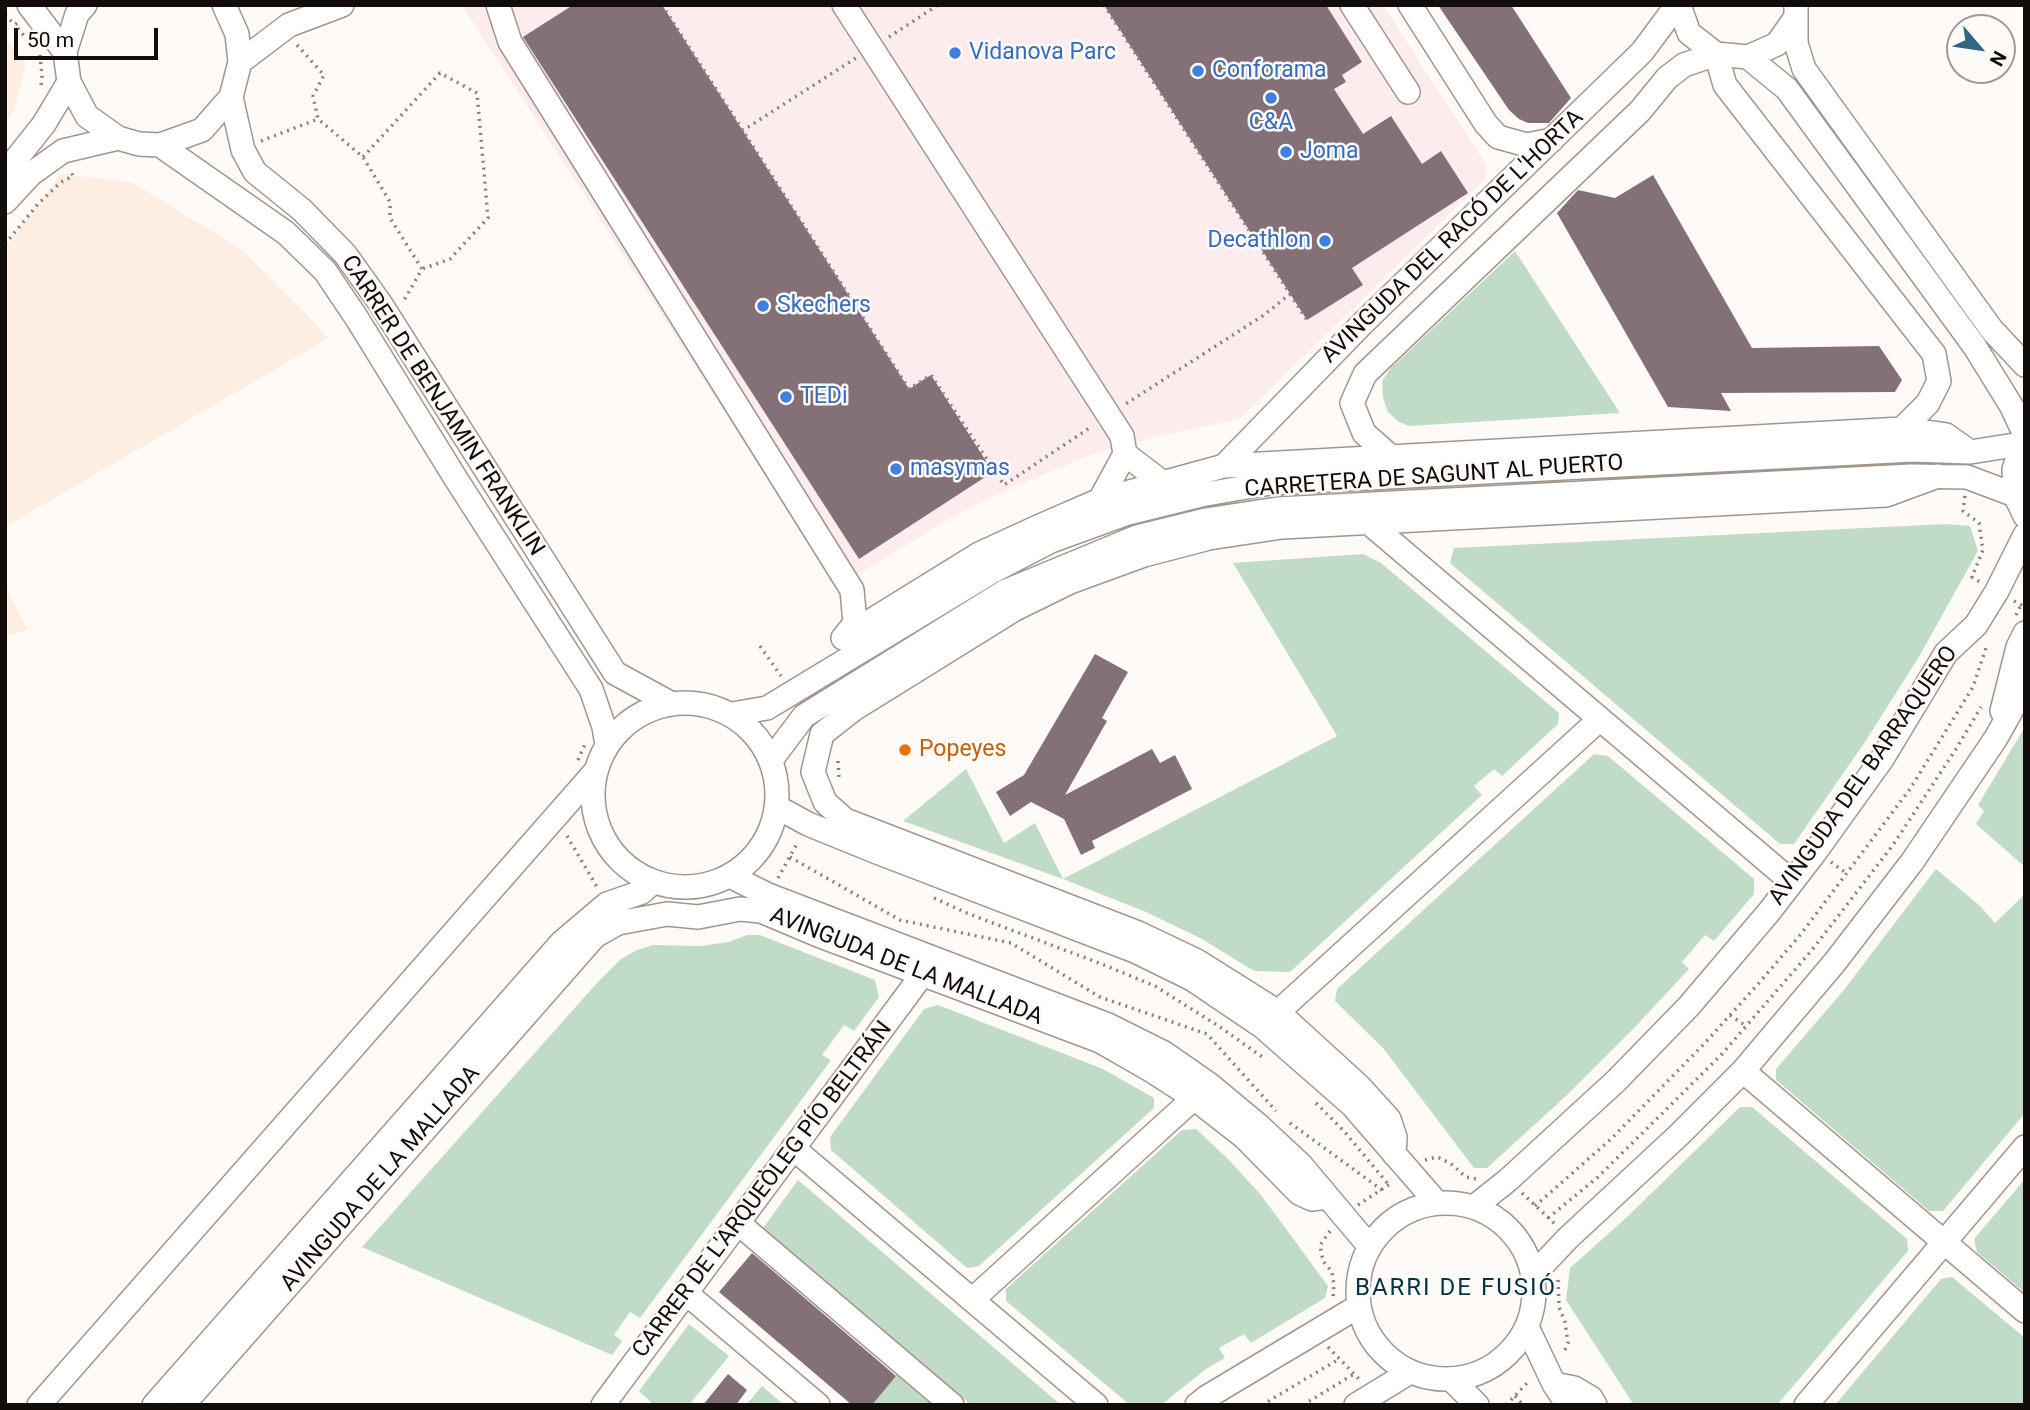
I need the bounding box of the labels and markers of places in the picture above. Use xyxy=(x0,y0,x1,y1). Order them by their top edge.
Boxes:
place label: Vidanova Parc xyxy=(969,39,1116,67)
marker: Vidanova Parc xyxy=(947,45,963,61)
place label: Conforama xyxy=(1212,57,1326,85)
marker: Conforama xyxy=(1190,63,1206,79)
marker: C&A xyxy=(1263,90,1279,106)
place label: C&A xyxy=(1249,109,1293,137)
place label: Joma xyxy=(1300,138,1358,166)
marker: Joma xyxy=(1278,144,1294,160)
place label: Decathlon xyxy=(1208,227,1311,255)
marker: Decathlon xyxy=(1317,233,1333,249)
place label: Skechers xyxy=(777,292,871,320)
marker: Skechers xyxy=(755,298,771,314)
place label: TEDi xyxy=(800,383,847,411)
marker: TEDi xyxy=(778,389,794,405)
place label: masymas xyxy=(910,455,1010,483)
marker: masymas xyxy=(888,461,904,477)
place label: Popeyes xyxy=(919,736,1006,764)
marker: Popeyes xyxy=(897,742,913,758)

